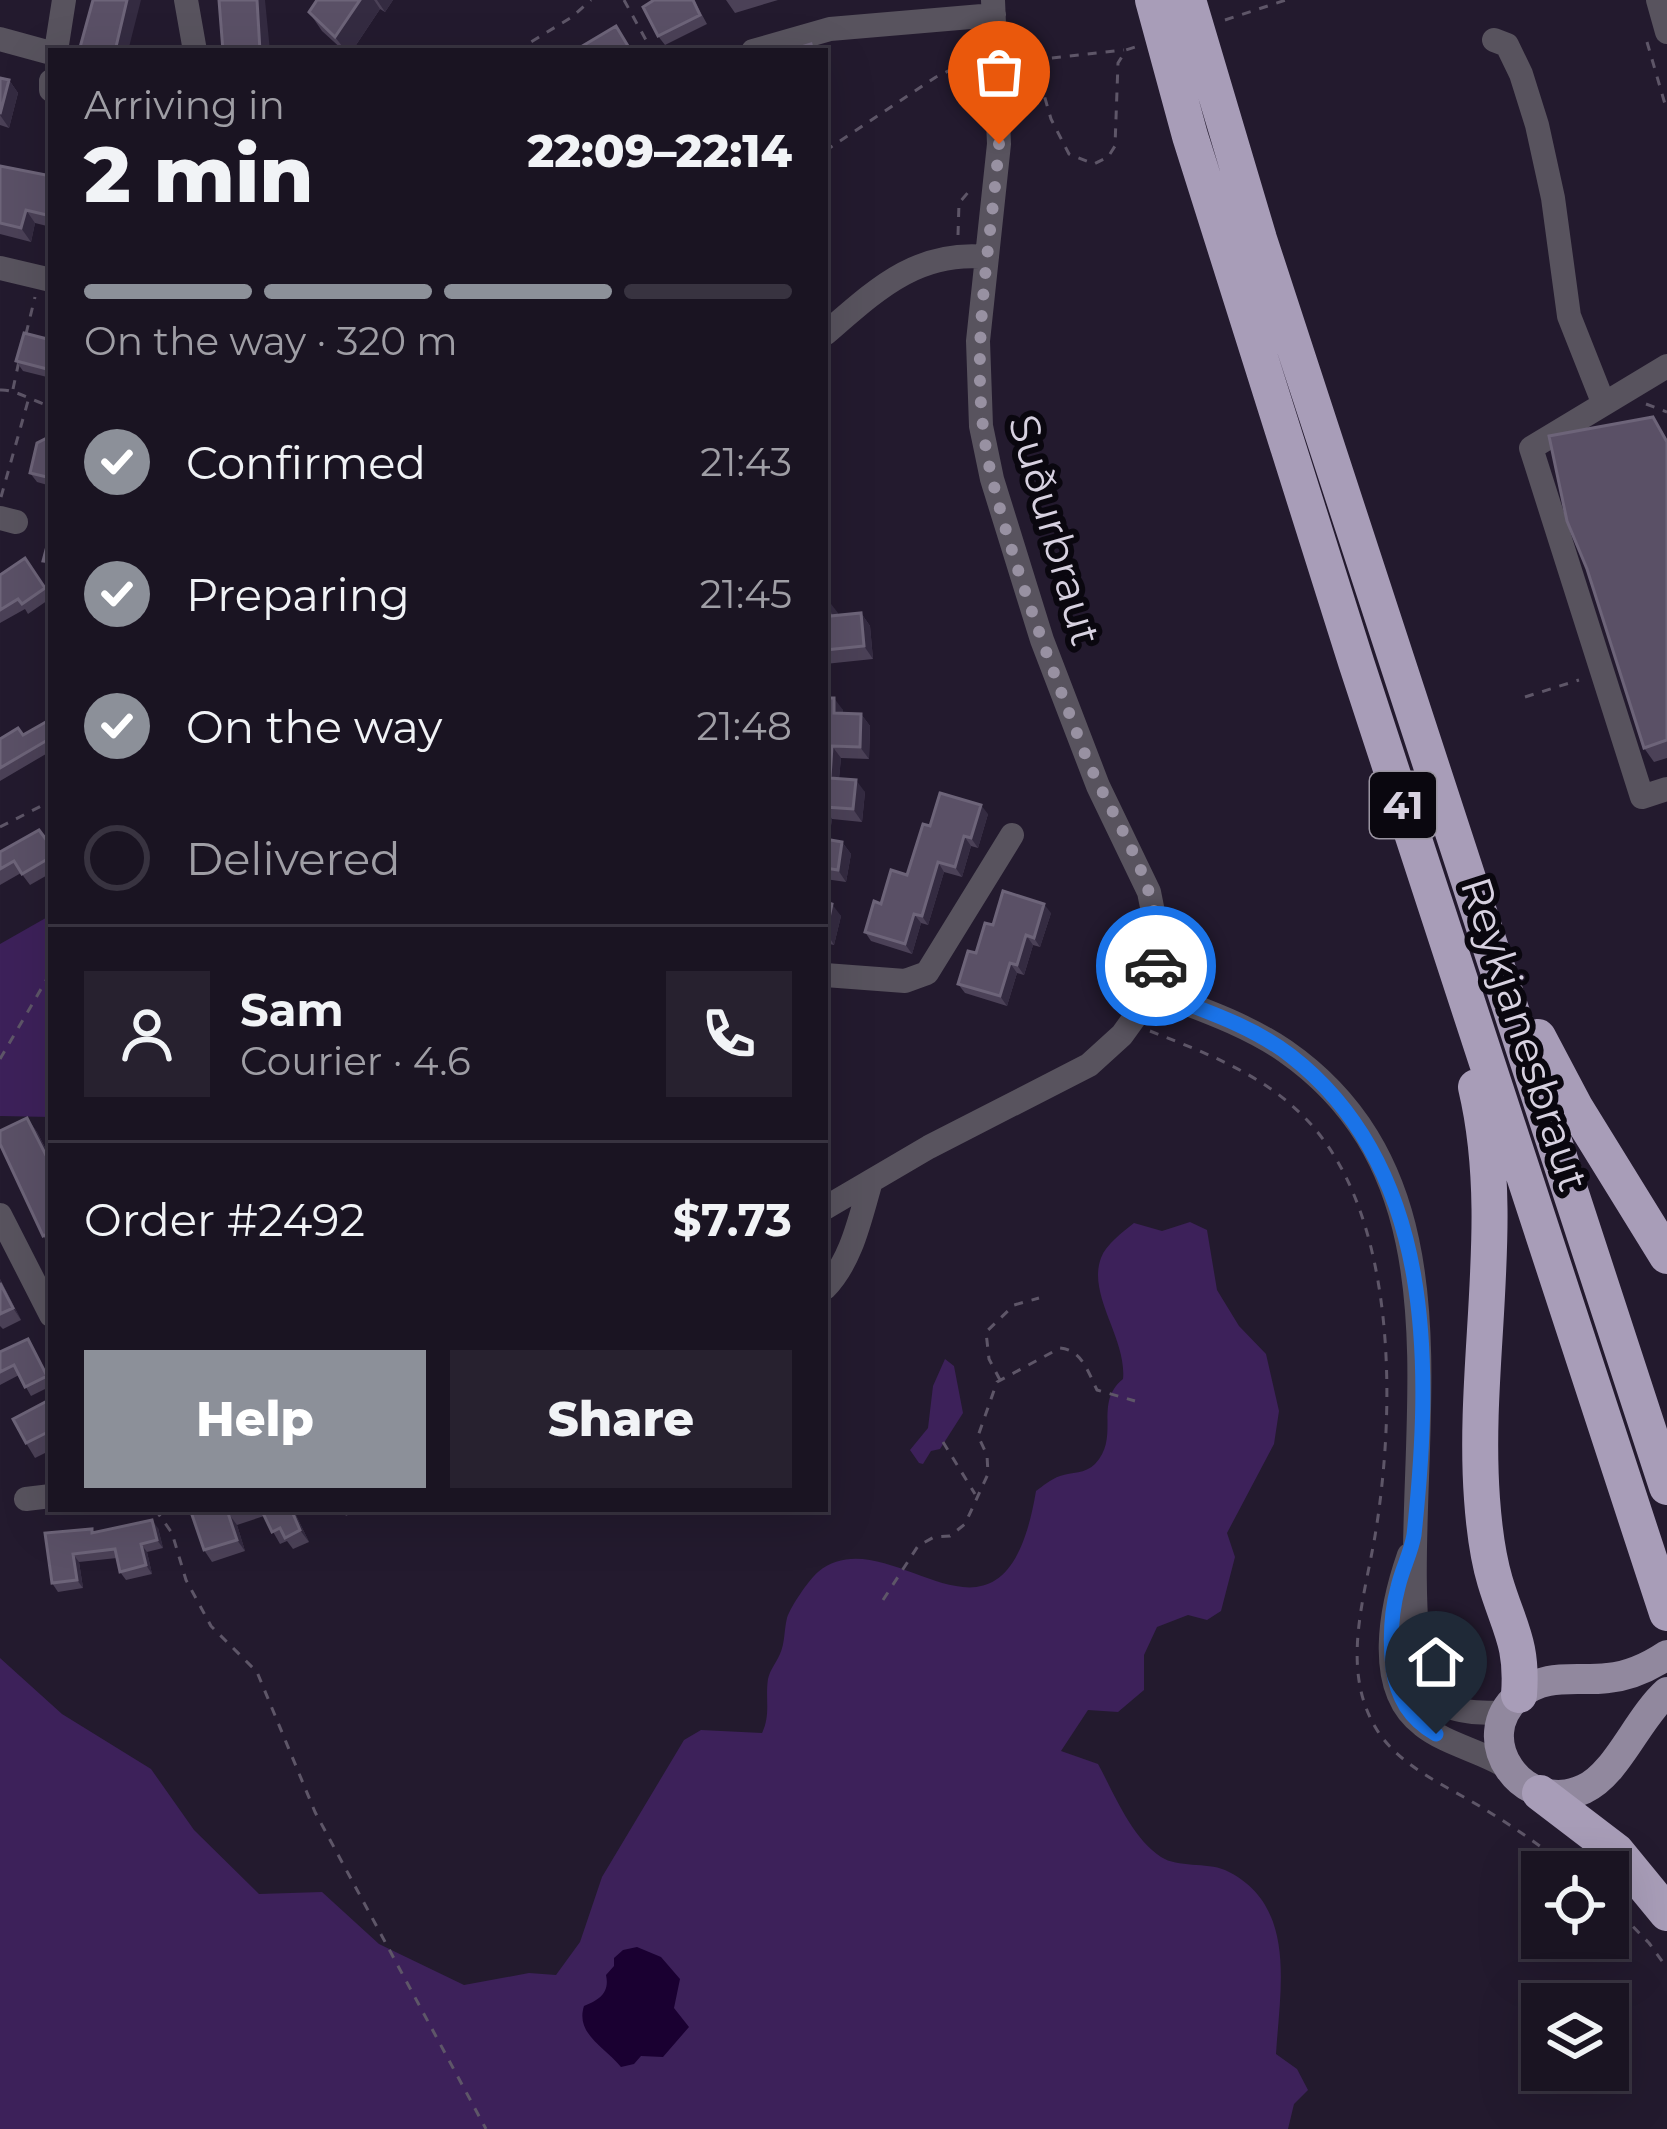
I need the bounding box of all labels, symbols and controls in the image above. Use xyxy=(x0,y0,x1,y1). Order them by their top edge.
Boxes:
pin xyxy=(948,21.0,1050,144)
icon: bag xyxy=(966,39,1032,105)
text: Arriving in xyxy=(84,81,285,129)
text: 22:09–22:14 xyxy=(527,123,792,178)
text: 2 min xyxy=(84,126,314,222)
text: On the way · 320 m xyxy=(84,317,458,365)
street label: Suðurbraut xyxy=(997,409,1113,651)
icon: check xyxy=(84,429,150,495)
text: Confirmed xyxy=(186,435,426,490)
text: 21:43 xyxy=(700,438,792,486)
icon: check xyxy=(84,561,150,627)
text: Preparing xyxy=(186,567,410,622)
text: 21:45 xyxy=(700,570,792,618)
icon: check xyxy=(84,693,150,759)
text: On the way xyxy=(186,699,442,754)
text: 21:48 xyxy=(696,702,792,750)
road number: 41 xyxy=(1370,772,1436,838)
text: Delivered xyxy=(186,831,401,886)
street label: Reykjanesbraut xyxy=(1450,871,1600,1197)
courier xyxy=(1096,906,1216,1026)
icon: car xyxy=(1123,933,1189,999)
button: person xyxy=(84,971,210,1097)
button: phone xyxy=(666,971,792,1097)
text: Sam xyxy=(240,982,344,1037)
text: Courier · 4.6 xyxy=(240,1037,471,1085)
text: Order #2492 xyxy=(84,1192,365,1247)
text: $7.73 xyxy=(673,1192,792,1247)
button: Help xyxy=(84,1350,426,1488)
button: Share xyxy=(450,1350,792,1488)
pin xyxy=(1385,1611,1487,1734)
icon: home xyxy=(1403,1629,1469,1695)
map controls xyxy=(1521,1851,1629,2091)
button: locate xyxy=(1521,1851,1629,1959)
button: layers xyxy=(1521,1983,1629,2091)

